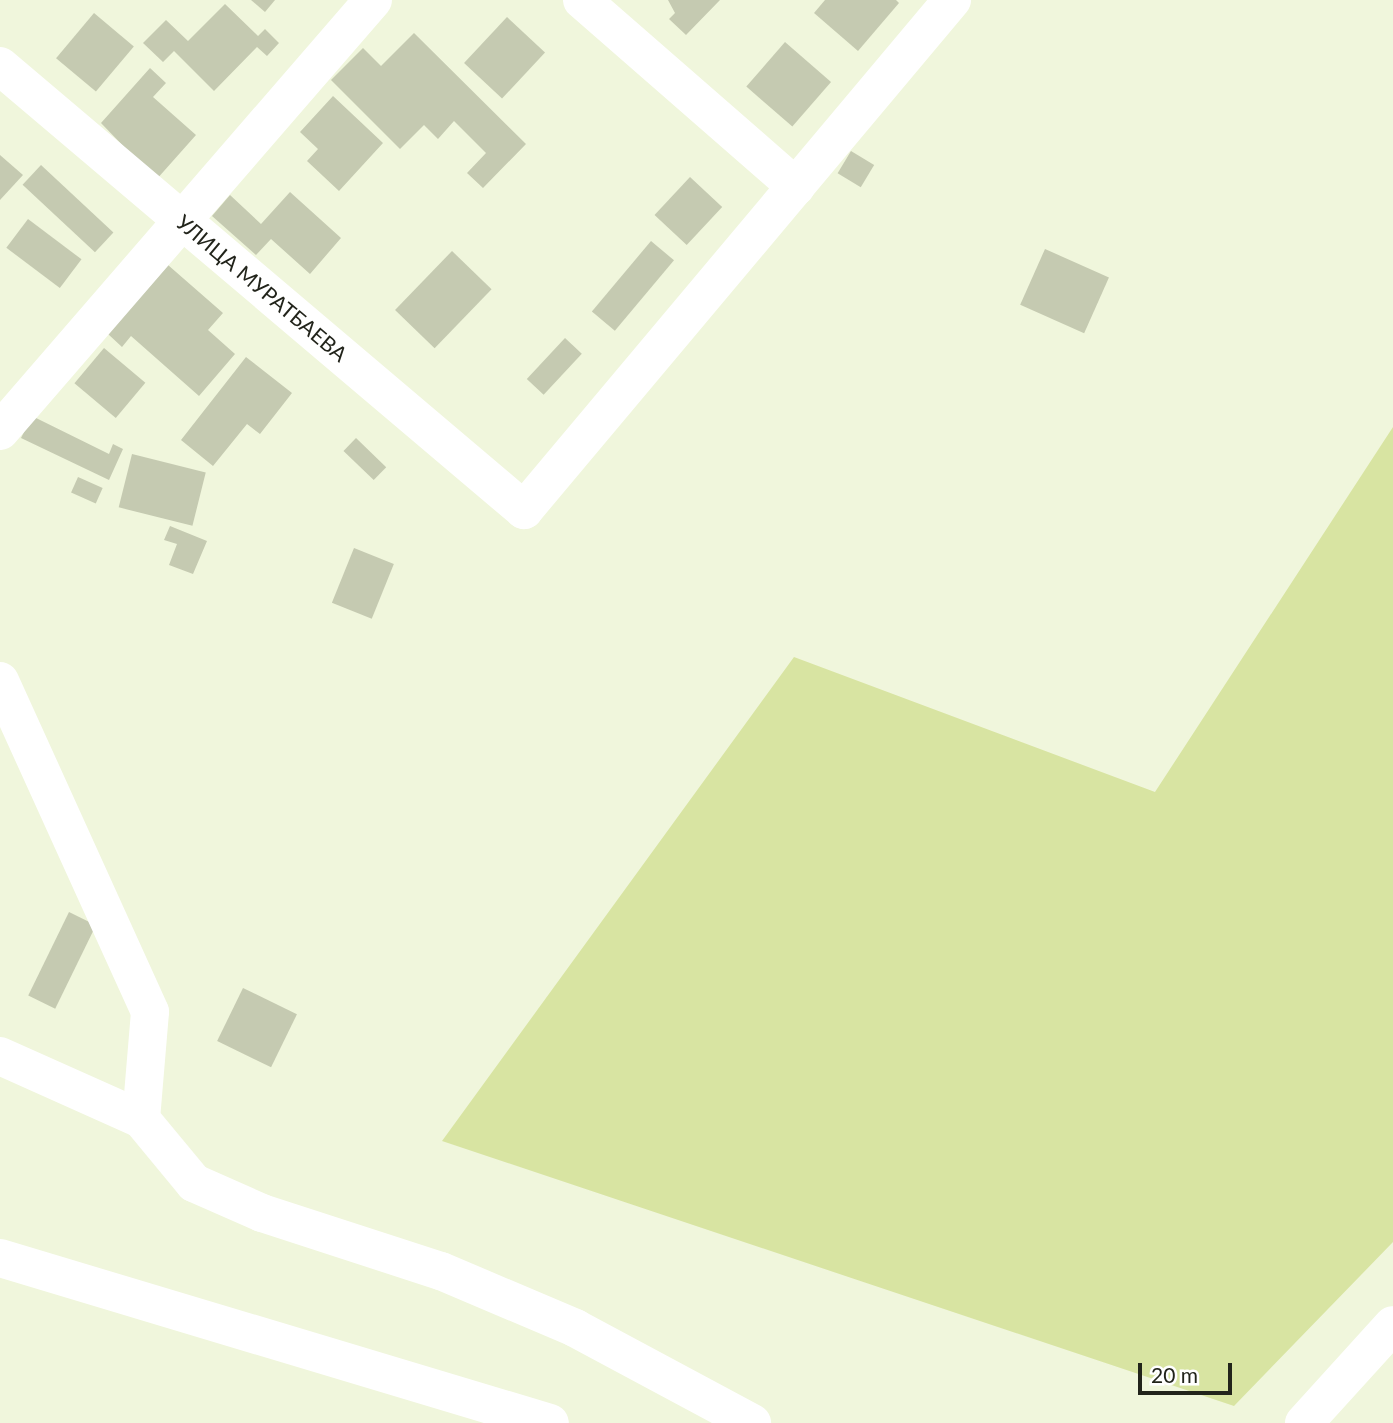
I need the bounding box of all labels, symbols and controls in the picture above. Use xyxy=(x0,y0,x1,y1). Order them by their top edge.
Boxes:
street label: УЛИЦА МУРАТБАЕВА xyxy=(171,209,353,367)
scale bar xyxy=(1141,1350,1236,1394)
text: 20 m xyxy=(1151,1362,1198,1387)

